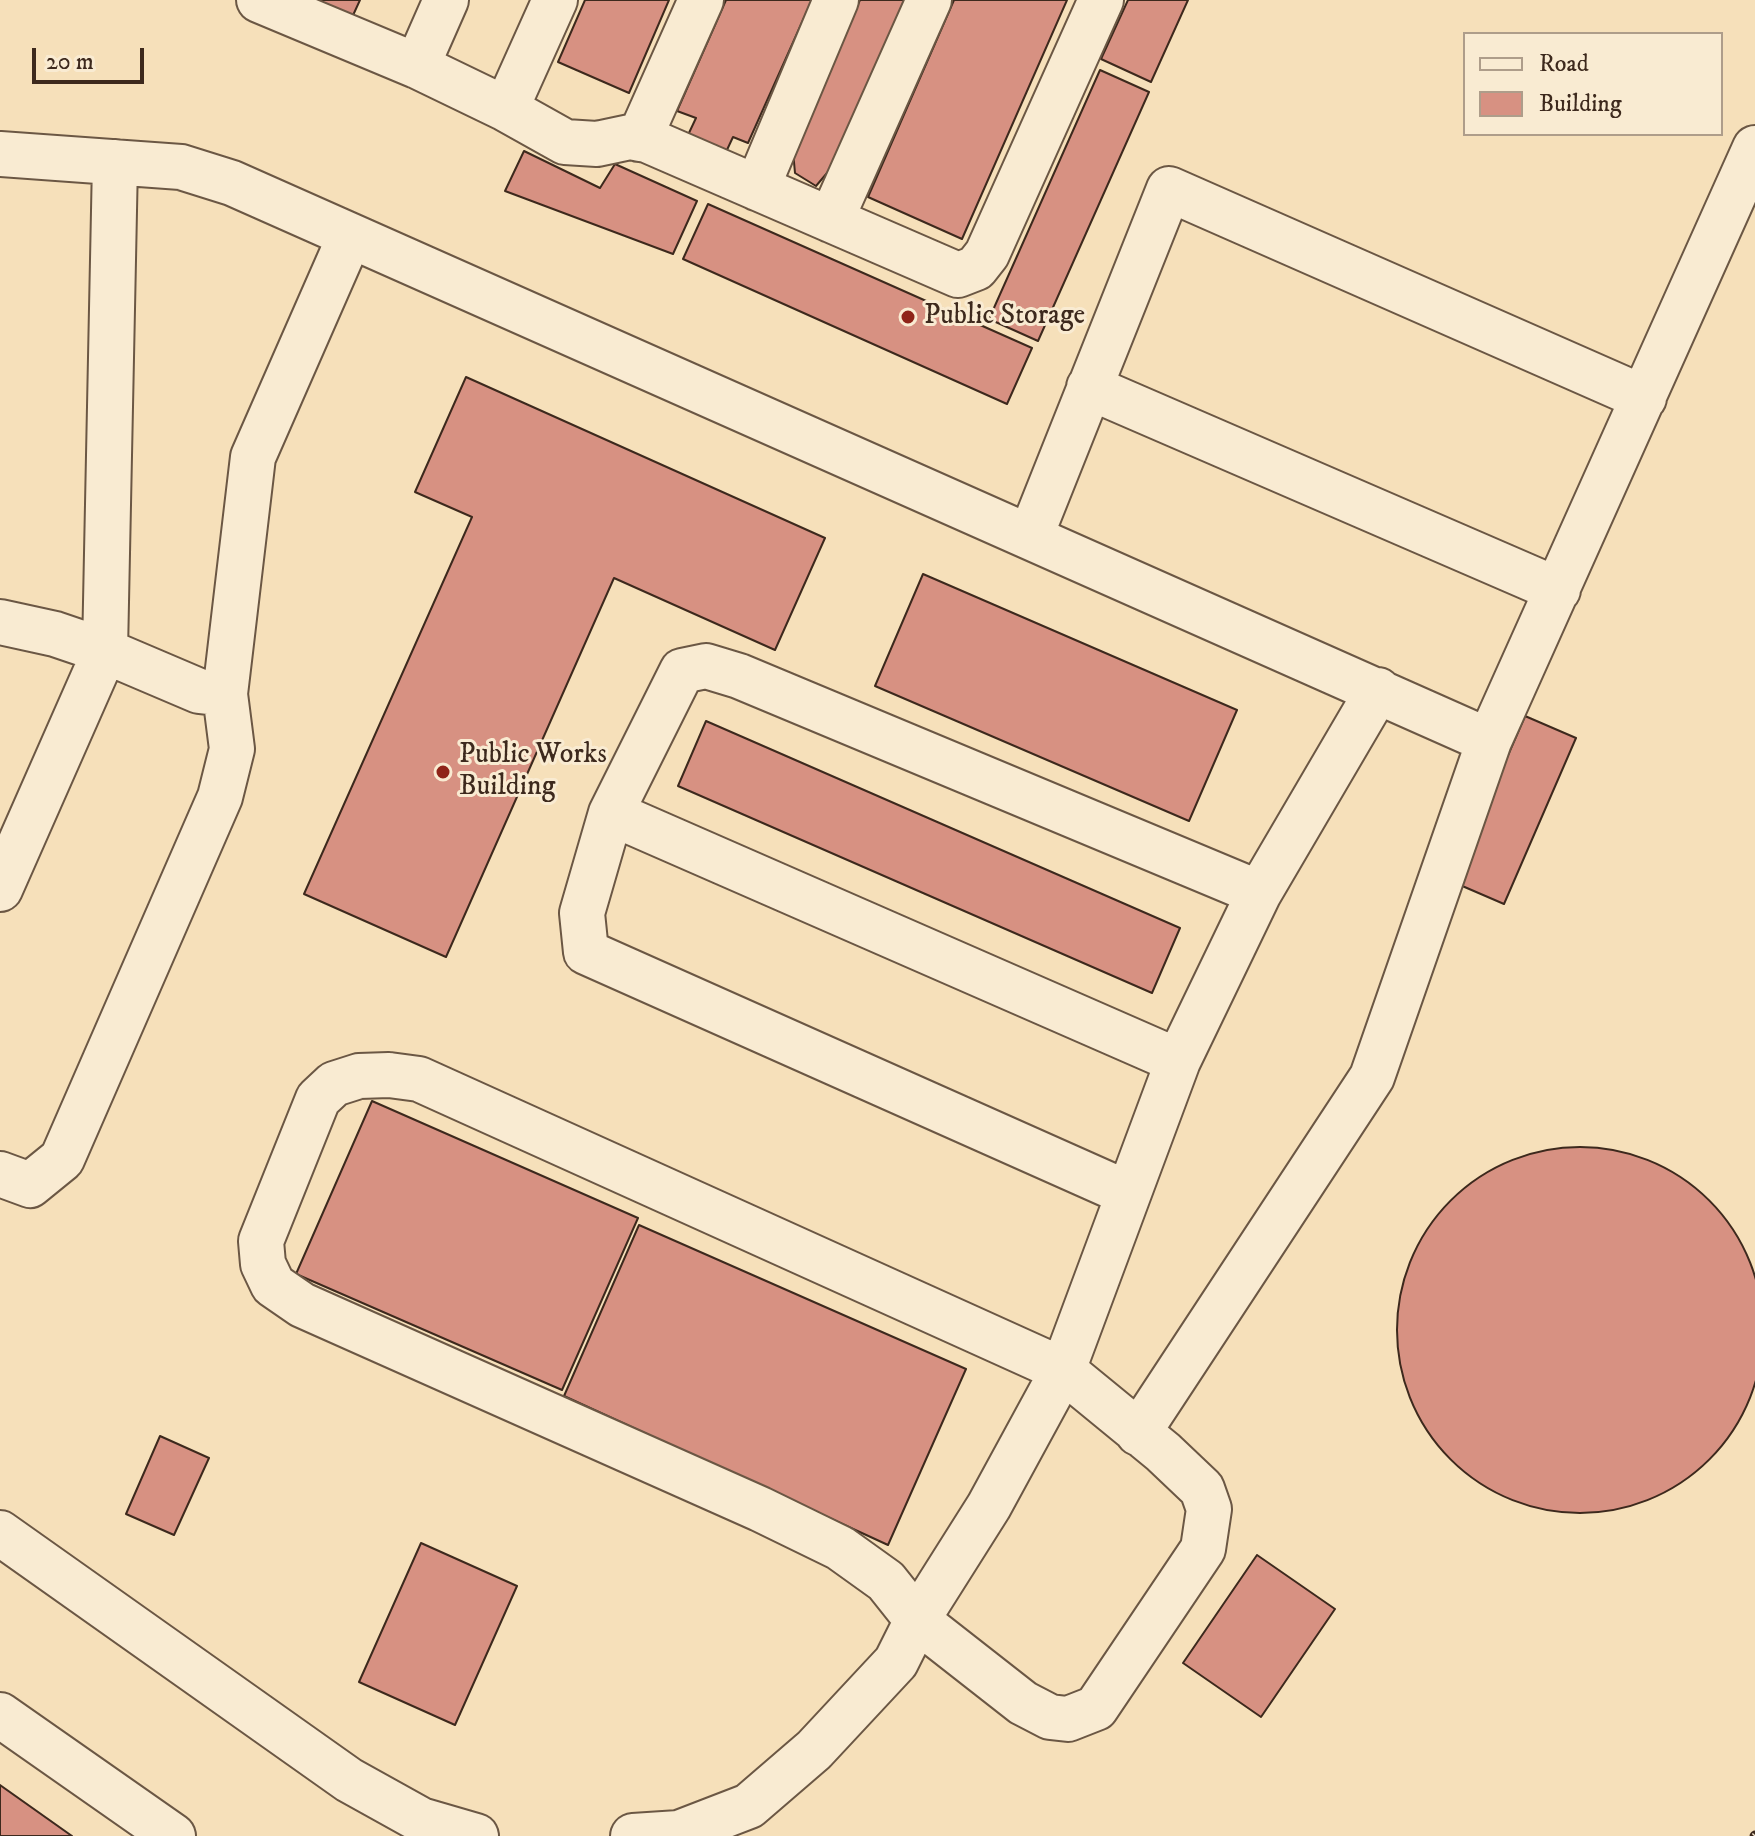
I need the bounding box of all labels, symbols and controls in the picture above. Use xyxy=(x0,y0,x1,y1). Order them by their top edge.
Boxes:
scale bar xyxy=(36,32,148,82)
legend xyxy=(1463,32,1723,136)
text: 20 m xyxy=(46,47,94,77)
text: Road xyxy=(1539,49,1589,79)
text: Building xyxy=(1539,89,1622,119)
place label: Public Storage xyxy=(924,300,1085,334)
marker: Public Storage xyxy=(899,308,917,326)
place label: Public Works Building xyxy=(459,739,607,805)
marker: Public Works Building xyxy=(434,763,452,781)

